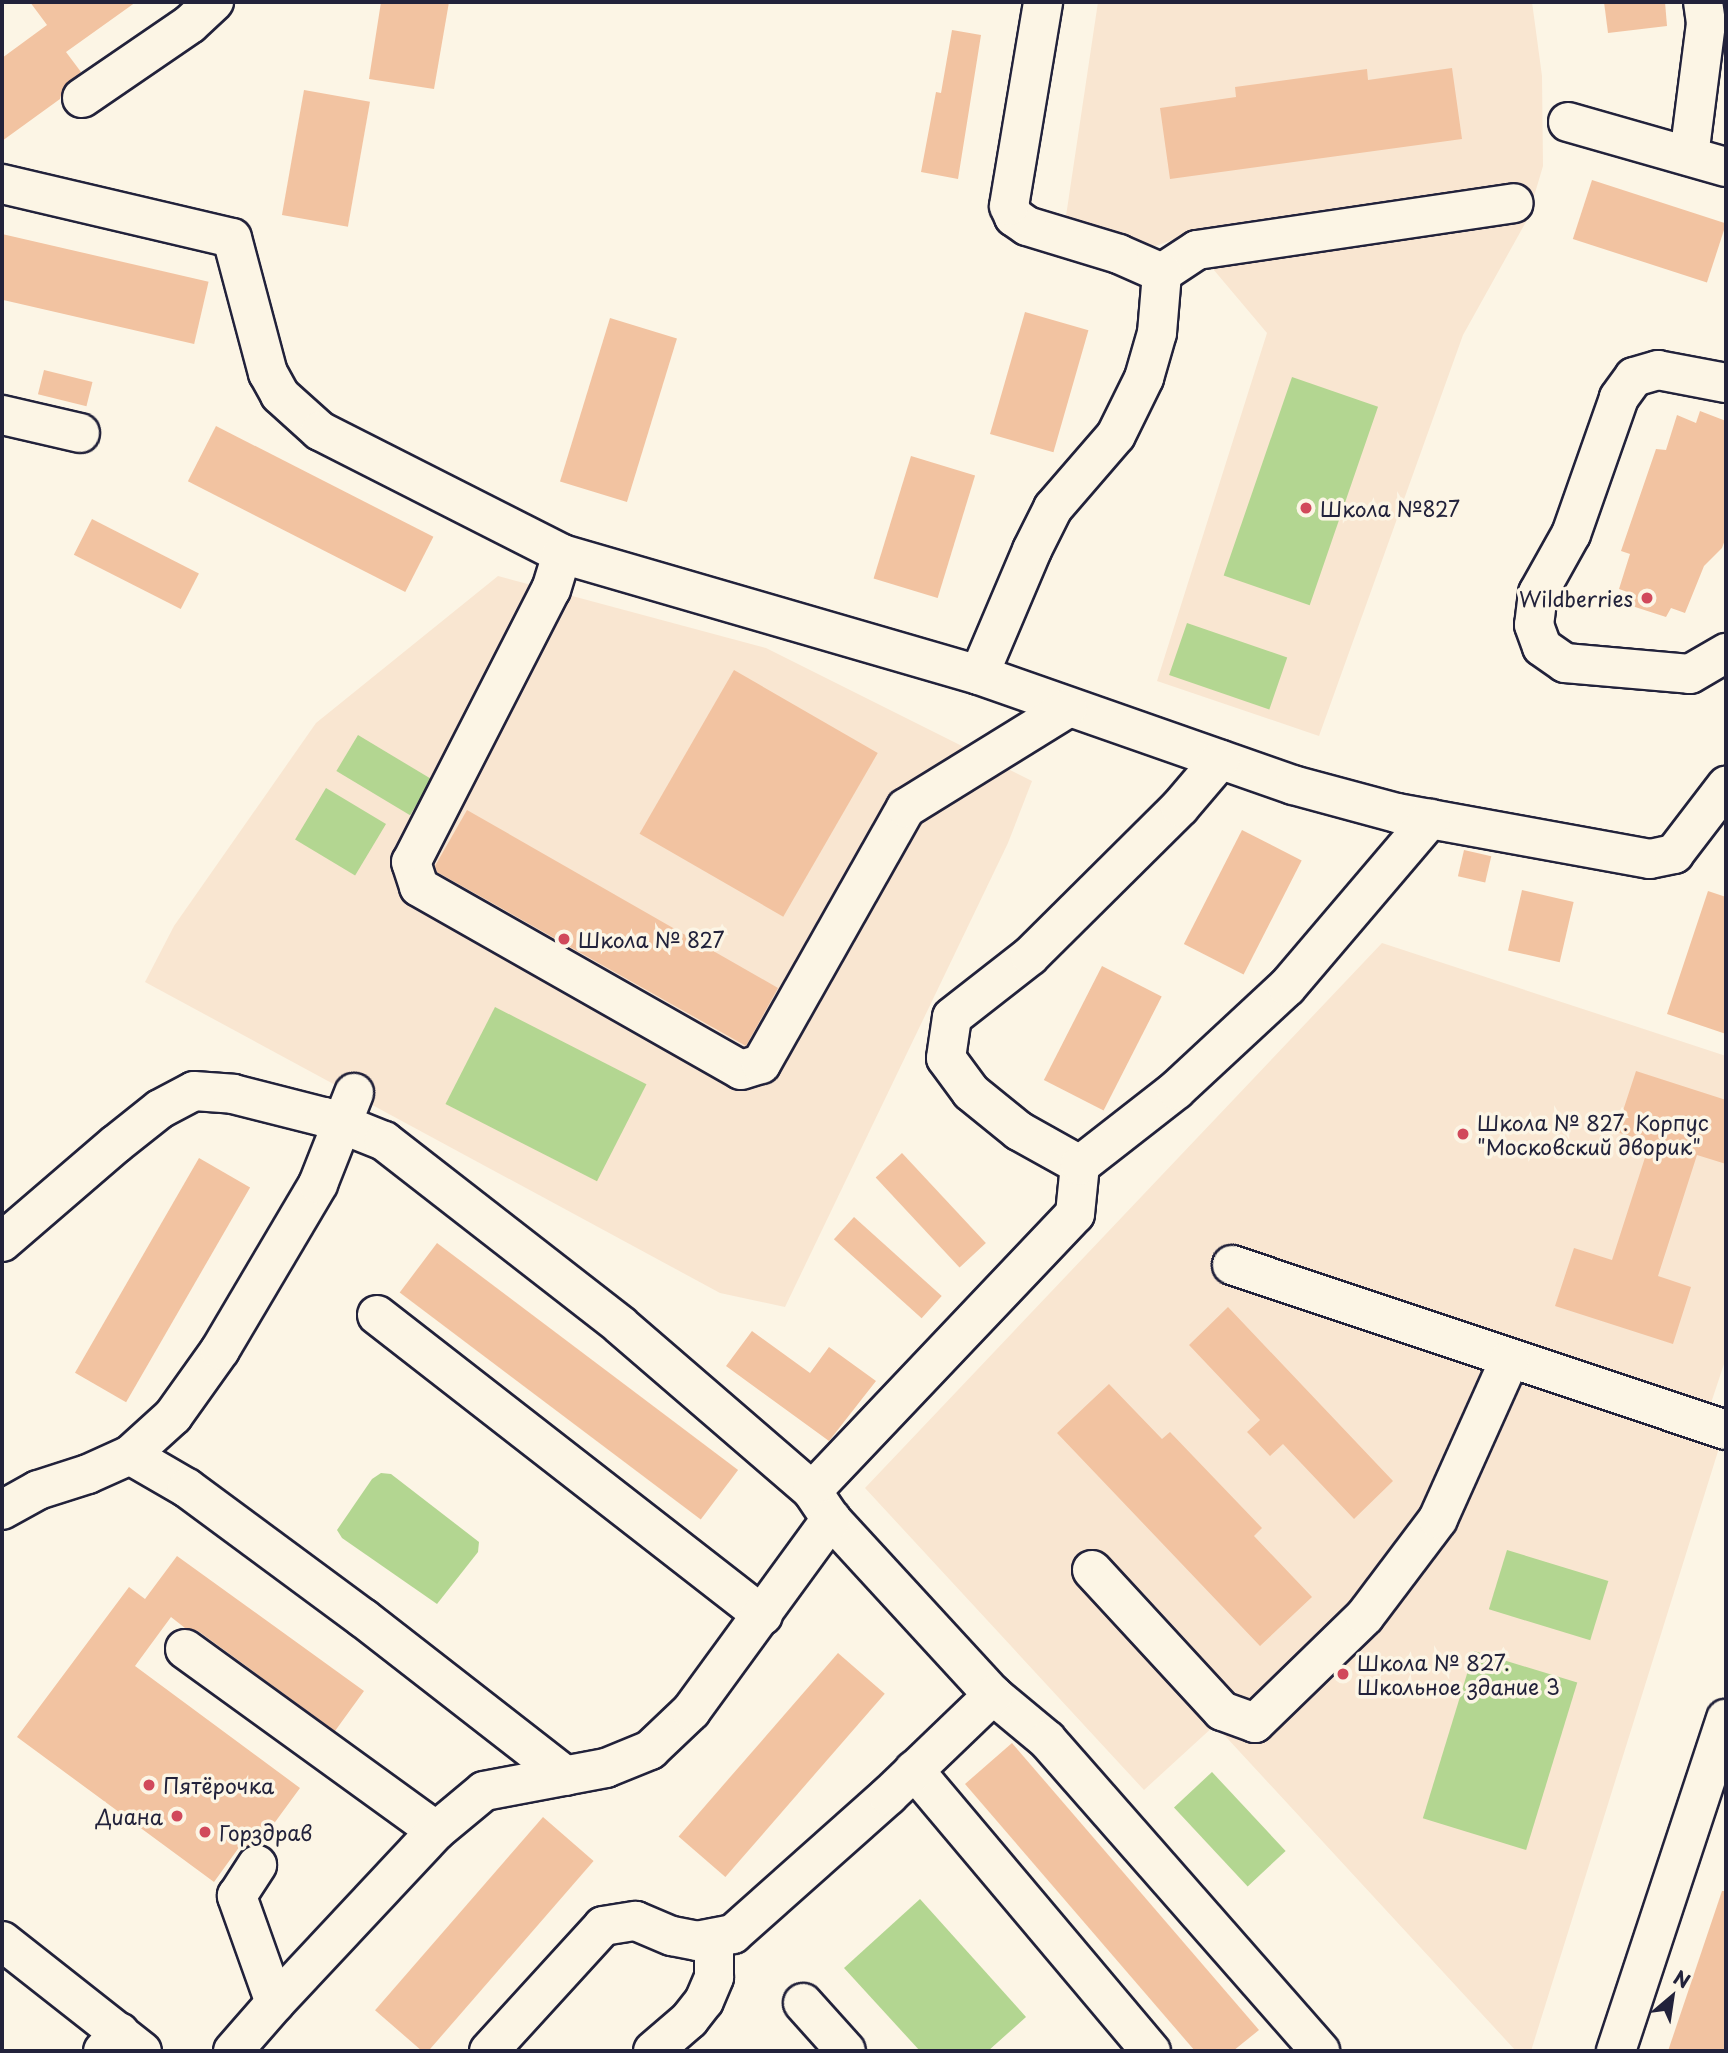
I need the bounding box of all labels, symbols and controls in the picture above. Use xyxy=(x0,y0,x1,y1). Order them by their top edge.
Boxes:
place label: Школа №827 xyxy=(1320,495,1461,521)
marker: Школа №827 xyxy=(1298,500,1314,516)
place label: Wildberries xyxy=(1519,585,1633,611)
marker: Wildberries xyxy=(1639,590,1655,606)
place label: Школа № 827 xyxy=(578,926,726,952)
marker: Школа № 827 xyxy=(556,931,572,947)
place label: Школа № 827. Корпус "Московский дворик" xyxy=(1477,1109,1711,1159)
marker: Школа № 827. Корпус "Московский дворик" xyxy=(1455,1126,1471,1142)
place label: Школа № 827. Школьное здание 3 xyxy=(1357,1649,1561,1699)
marker: Школа № 827. Школьное здание 3 xyxy=(1335,1666,1351,1682)
place label: Пятёрочка xyxy=(163,1772,274,1798)
marker: Пятёрочка xyxy=(141,1777,157,1793)
place label: Диана xyxy=(96,1803,163,1829)
marker: Диана xyxy=(169,1808,185,1824)
place label: Горздрав xyxy=(219,1819,312,1845)
marker: Горздрав xyxy=(197,1824,213,1840)
north arrow xyxy=(1637,1962,1707,2032)
text: N xyxy=(1669,1963,1696,1995)

